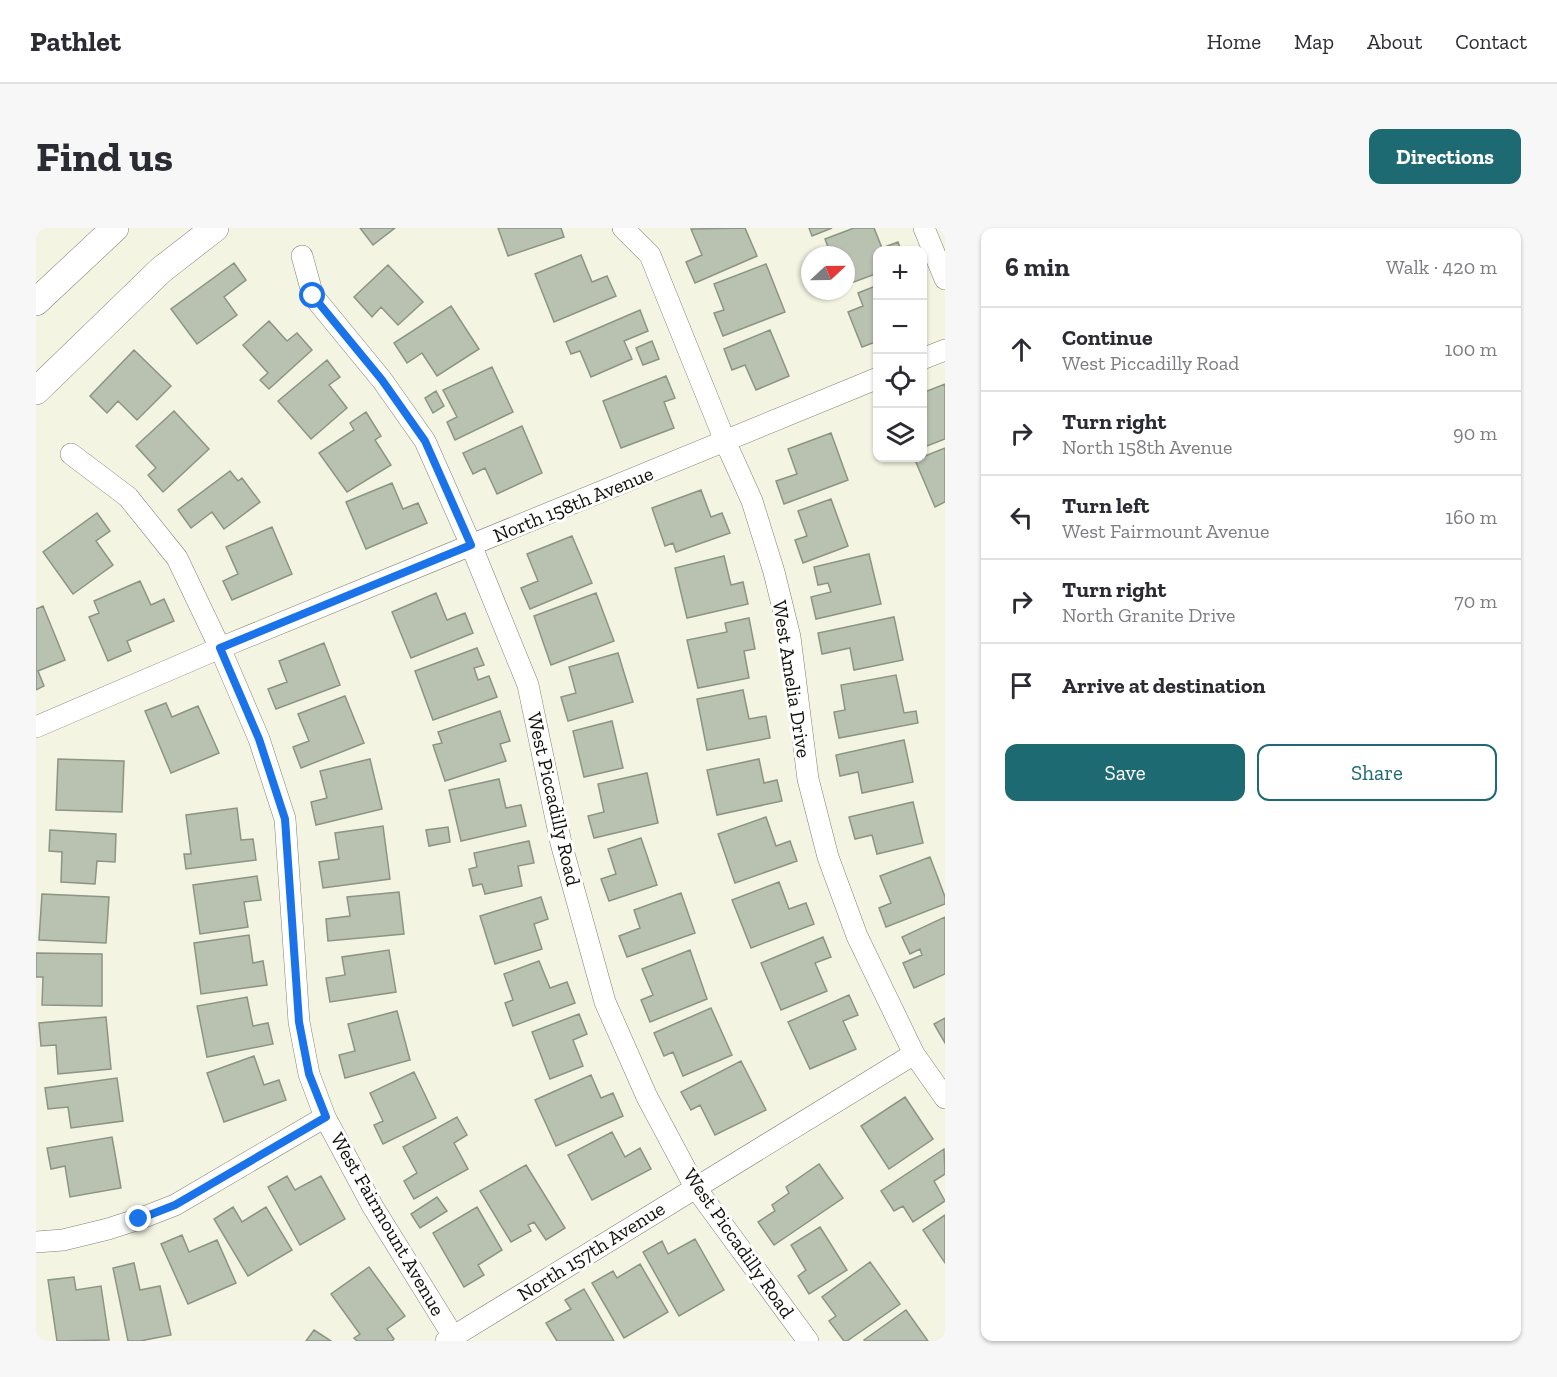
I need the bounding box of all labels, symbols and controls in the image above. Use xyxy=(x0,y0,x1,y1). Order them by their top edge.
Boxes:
text: Pathlet xyxy=(30,25,121,58)
text: Home xyxy=(1207,29,1261,54)
text: Map xyxy=(1294,29,1334,54)
text: About xyxy=(1367,29,1422,54)
text: Contact xyxy=(1455,29,1527,54)
button: Directions xyxy=(1369,129,1521,184)
text: Find us xyxy=(36,131,173,182)
north arrow xyxy=(801,246,855,300)
map controls xyxy=(873,246,927,462)
button: + xyxy=(873,246,927,300)
text: 6 min xyxy=(1005,251,1070,283)
text: Walk · 420 m xyxy=(1386,255,1497,279)
route start xyxy=(299,282,325,308)
button: − xyxy=(873,300,927,354)
text: Continue xyxy=(1062,324,1153,351)
icon: ahead xyxy=(1005,333,1038,366)
text: 100 m xyxy=(1444,337,1497,361)
text: West Piccadilly Road xyxy=(1062,351,1239,375)
button: locate xyxy=(873,354,927,408)
button: layers xyxy=(873,408,927,462)
text: Turn right xyxy=(1062,408,1166,435)
icon: right xyxy=(1005,417,1038,450)
text: 90 m xyxy=(1453,421,1497,445)
text: North 158th Avenue xyxy=(1062,435,1232,459)
street label: North 158th Avenue xyxy=(490,461,656,547)
text: Turn left xyxy=(1062,492,1149,519)
icon: left xyxy=(1005,501,1038,534)
text: 160 m xyxy=(1445,505,1497,529)
text: West Fairmount Avenue xyxy=(1062,519,1269,543)
text: Turn right xyxy=(1062,576,1166,603)
icon: right xyxy=(1005,585,1038,618)
text: 70 m xyxy=(1454,589,1497,613)
street label: West Amelia Drive xyxy=(768,599,816,759)
text: North Granite Drive xyxy=(1062,603,1235,627)
icon: arrive xyxy=(1005,669,1038,702)
text: Arrive at destination xyxy=(1062,672,1265,699)
street label: West Piccadilly Road xyxy=(522,710,586,888)
button: Save xyxy=(1005,744,1245,801)
button: Share xyxy=(1257,744,1497,801)
street label: West Fairmount Avenue xyxy=(326,1128,450,1320)
street label: West Piccadilly Road xyxy=(678,1163,800,1323)
street label: North 157th Avenue xyxy=(513,1196,669,1306)
route end xyxy=(125,1205,151,1231)

